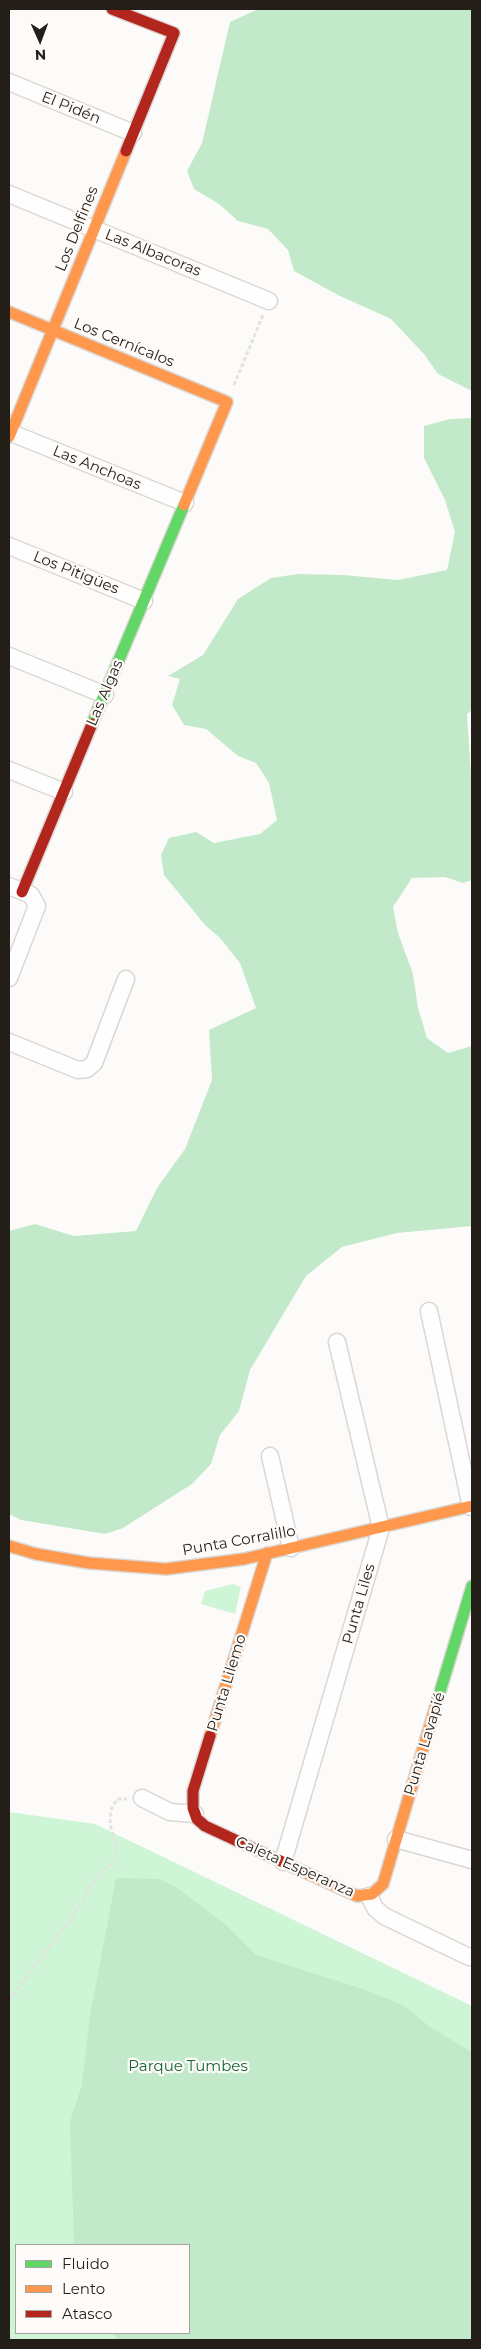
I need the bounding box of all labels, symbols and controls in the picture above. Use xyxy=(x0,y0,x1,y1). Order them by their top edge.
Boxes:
north arrow xyxy=(15,15,65,65)
text: N xyxy=(35,46,46,64)
street label: El Pidén xyxy=(39,88,103,128)
street label: Los Delfines xyxy=(52,184,102,274)
street label: Las Albacoras xyxy=(102,226,204,280)
street label: Los Cernícalos xyxy=(71,315,177,371)
street label: Las Anchoas xyxy=(50,442,144,494)
street label: Los Pitigües xyxy=(30,548,122,598)
street label: Las Algas xyxy=(83,657,127,729)
street label: Punta Corralillo xyxy=(181,1522,297,1560)
street label: Punta Liles xyxy=(339,1562,379,1646)
street label: Punta Lilemo xyxy=(204,1632,250,1734)
street label: Punta Lavapié xyxy=(401,1690,449,1798)
street label: Caleta Esperanza xyxy=(233,1833,357,1901)
park label: Parque Tumbes xyxy=(128,2058,248,2076)
legend xyxy=(15,2244,190,2334)
text: Fluido xyxy=(62,2254,109,2273)
text: Lento xyxy=(62,2279,105,2298)
text: Atasco xyxy=(62,2304,112,2323)

